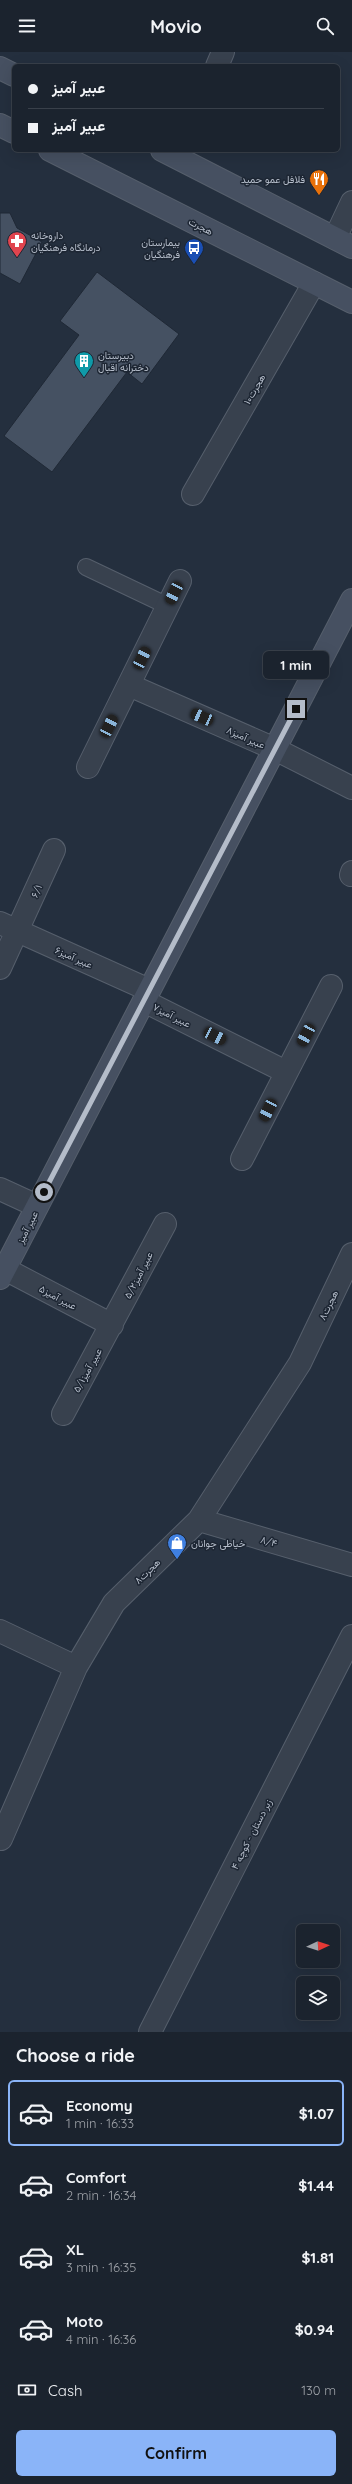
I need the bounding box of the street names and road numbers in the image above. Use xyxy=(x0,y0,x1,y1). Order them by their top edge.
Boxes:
street label: هجرت xyxy=(186,215,215,238)
street label: هجرت۱۰ xyxy=(241,372,268,407)
street label: ۸عبیر آمیز xyxy=(225,723,267,752)
street label: ۶/۱ xyxy=(28,883,45,900)
street label: ۶عبیر آمیز xyxy=(53,943,95,971)
street label: ۷عبیر آمیز xyxy=(151,1000,193,1030)
street label: عبیر آمیز xyxy=(13,1209,41,1247)
street label: ۵/۲عبیر آمیز xyxy=(121,1250,156,1301)
street label: ۵عبیر آمیز xyxy=(37,1282,79,1313)
street label: هجرت۸ xyxy=(316,1288,341,1322)
street label: ۵/۱عبیر آمیز xyxy=(70,1346,105,1395)
street label: ۸/۴ xyxy=(259,1533,279,1550)
street label: هجرت۸ xyxy=(132,1556,163,1587)
street label: زبر دستان - کوچه ۴ xyxy=(228,1797,276,1872)

